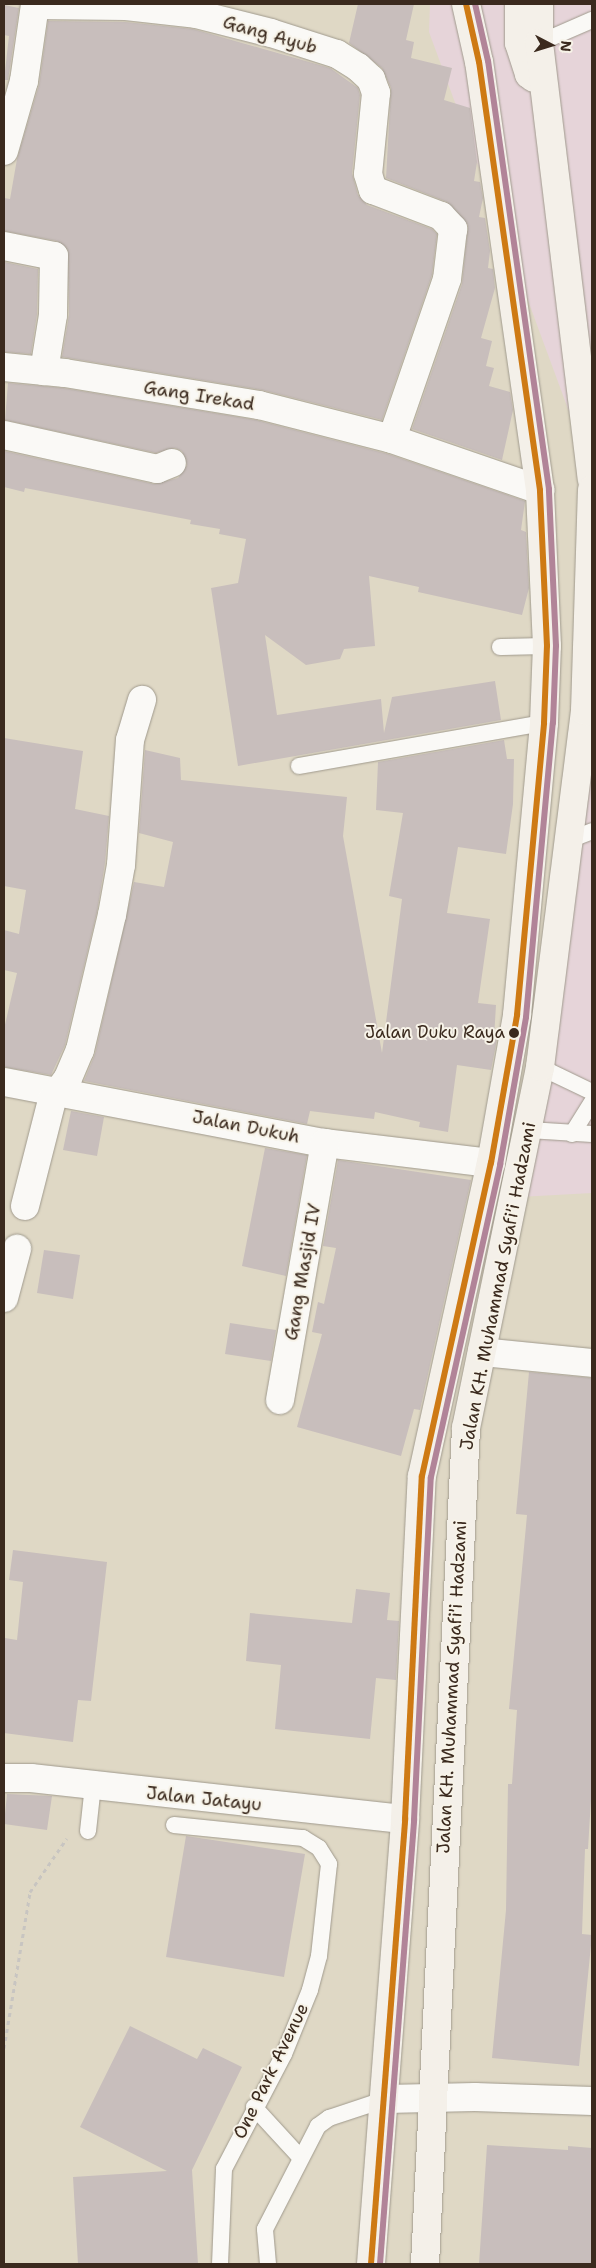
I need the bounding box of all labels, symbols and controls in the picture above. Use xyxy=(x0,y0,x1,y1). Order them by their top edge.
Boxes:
street label: Gang Ayub xyxy=(220,11,320,59)
north arrow xyxy=(526,20,576,70)
text: N xyxy=(556,40,575,53)
street label: Gang Irekad xyxy=(142,377,256,415)
place label: Jalan Duku Raya xyxy=(365,1023,505,1043)
marker: Jalan Duku Raya xyxy=(509,1028,519,1038)
street label: Jalan Dukuh xyxy=(190,1106,302,1148)
street label: Jalan KH. Muhammad Syafi'i Hadzami xyxy=(456,1120,540,1452)
street label: Gang Masjid IV xyxy=(280,1202,326,1342)
street label: Jalan KH. Muhammad Syafi'i Hadzami xyxy=(432,1520,472,1854)
street label: Jalan Jatayu xyxy=(145,1782,263,1816)
street label: One Park Avenue xyxy=(229,2000,313,2142)

